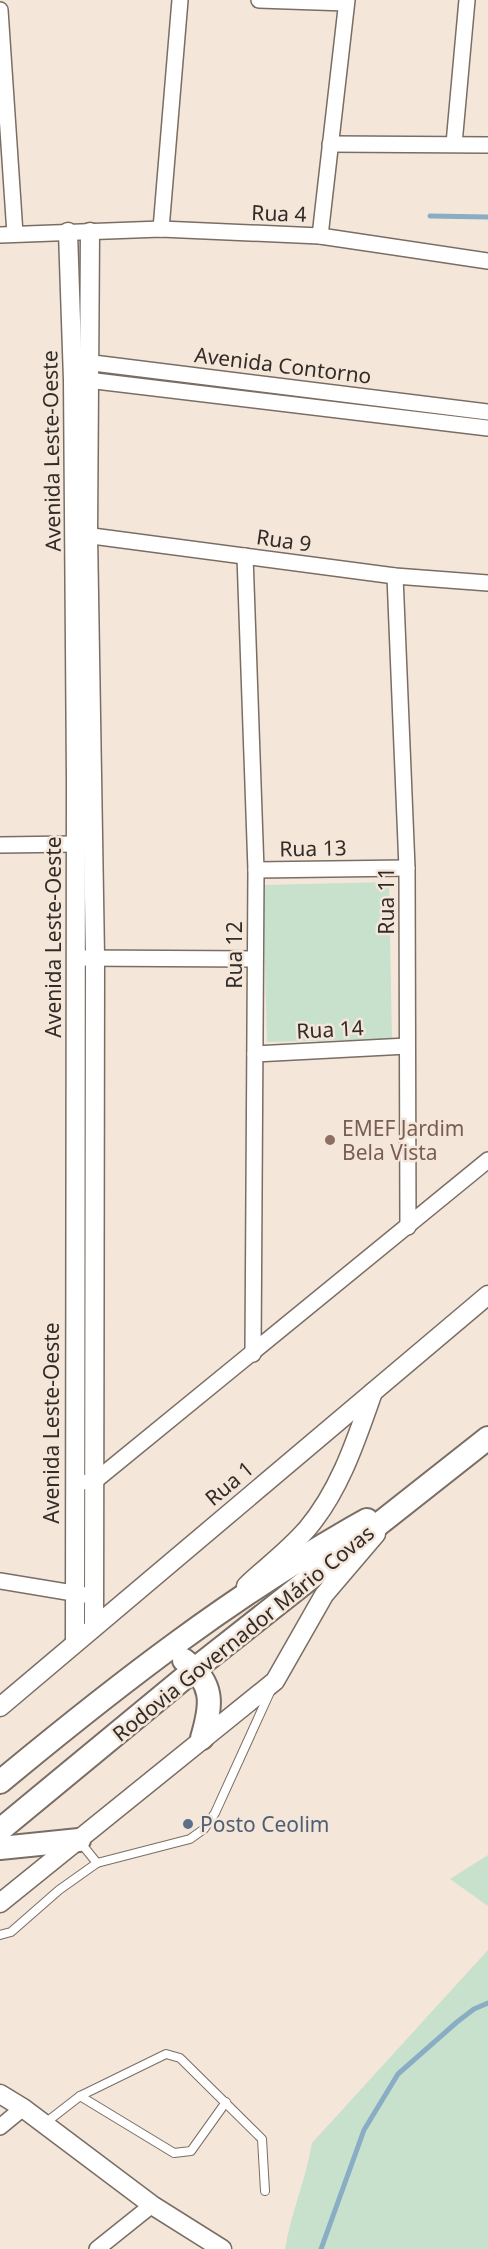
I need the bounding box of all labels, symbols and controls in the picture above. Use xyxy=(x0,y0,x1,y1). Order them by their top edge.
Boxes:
street label: Rua 4 xyxy=(251,198,307,228)
street label: Avenida Contorno xyxy=(193,340,373,390)
street label: Avenida Leste-Oeste xyxy=(35,350,67,552)
street label: Rua 9 xyxy=(255,522,313,558)
street label: Rua 13 xyxy=(279,833,347,863)
street label: Avenida Leste-Oeste xyxy=(39,836,67,1038)
street label: Rua 11 xyxy=(372,867,400,935)
street label: Rua 12 xyxy=(220,921,248,989)
street label: Rua 14 xyxy=(296,1013,364,1045)
place label: EMEF Jardim Bela Vista xyxy=(342,1114,465,1166)
marker: EMEF Jardim Bela Vista xyxy=(323,1133,337,1147)
street label: Avenida Leste-Oeste xyxy=(37,1322,65,1524)
street label: Rua 1 xyxy=(199,1455,259,1511)
street label: Rodovia Governador Mário Covas xyxy=(106,1519,380,1747)
place label: Posto Ceolim xyxy=(200,1810,330,1838)
marker: Posto Ceolim xyxy=(181,1817,195,1831)

